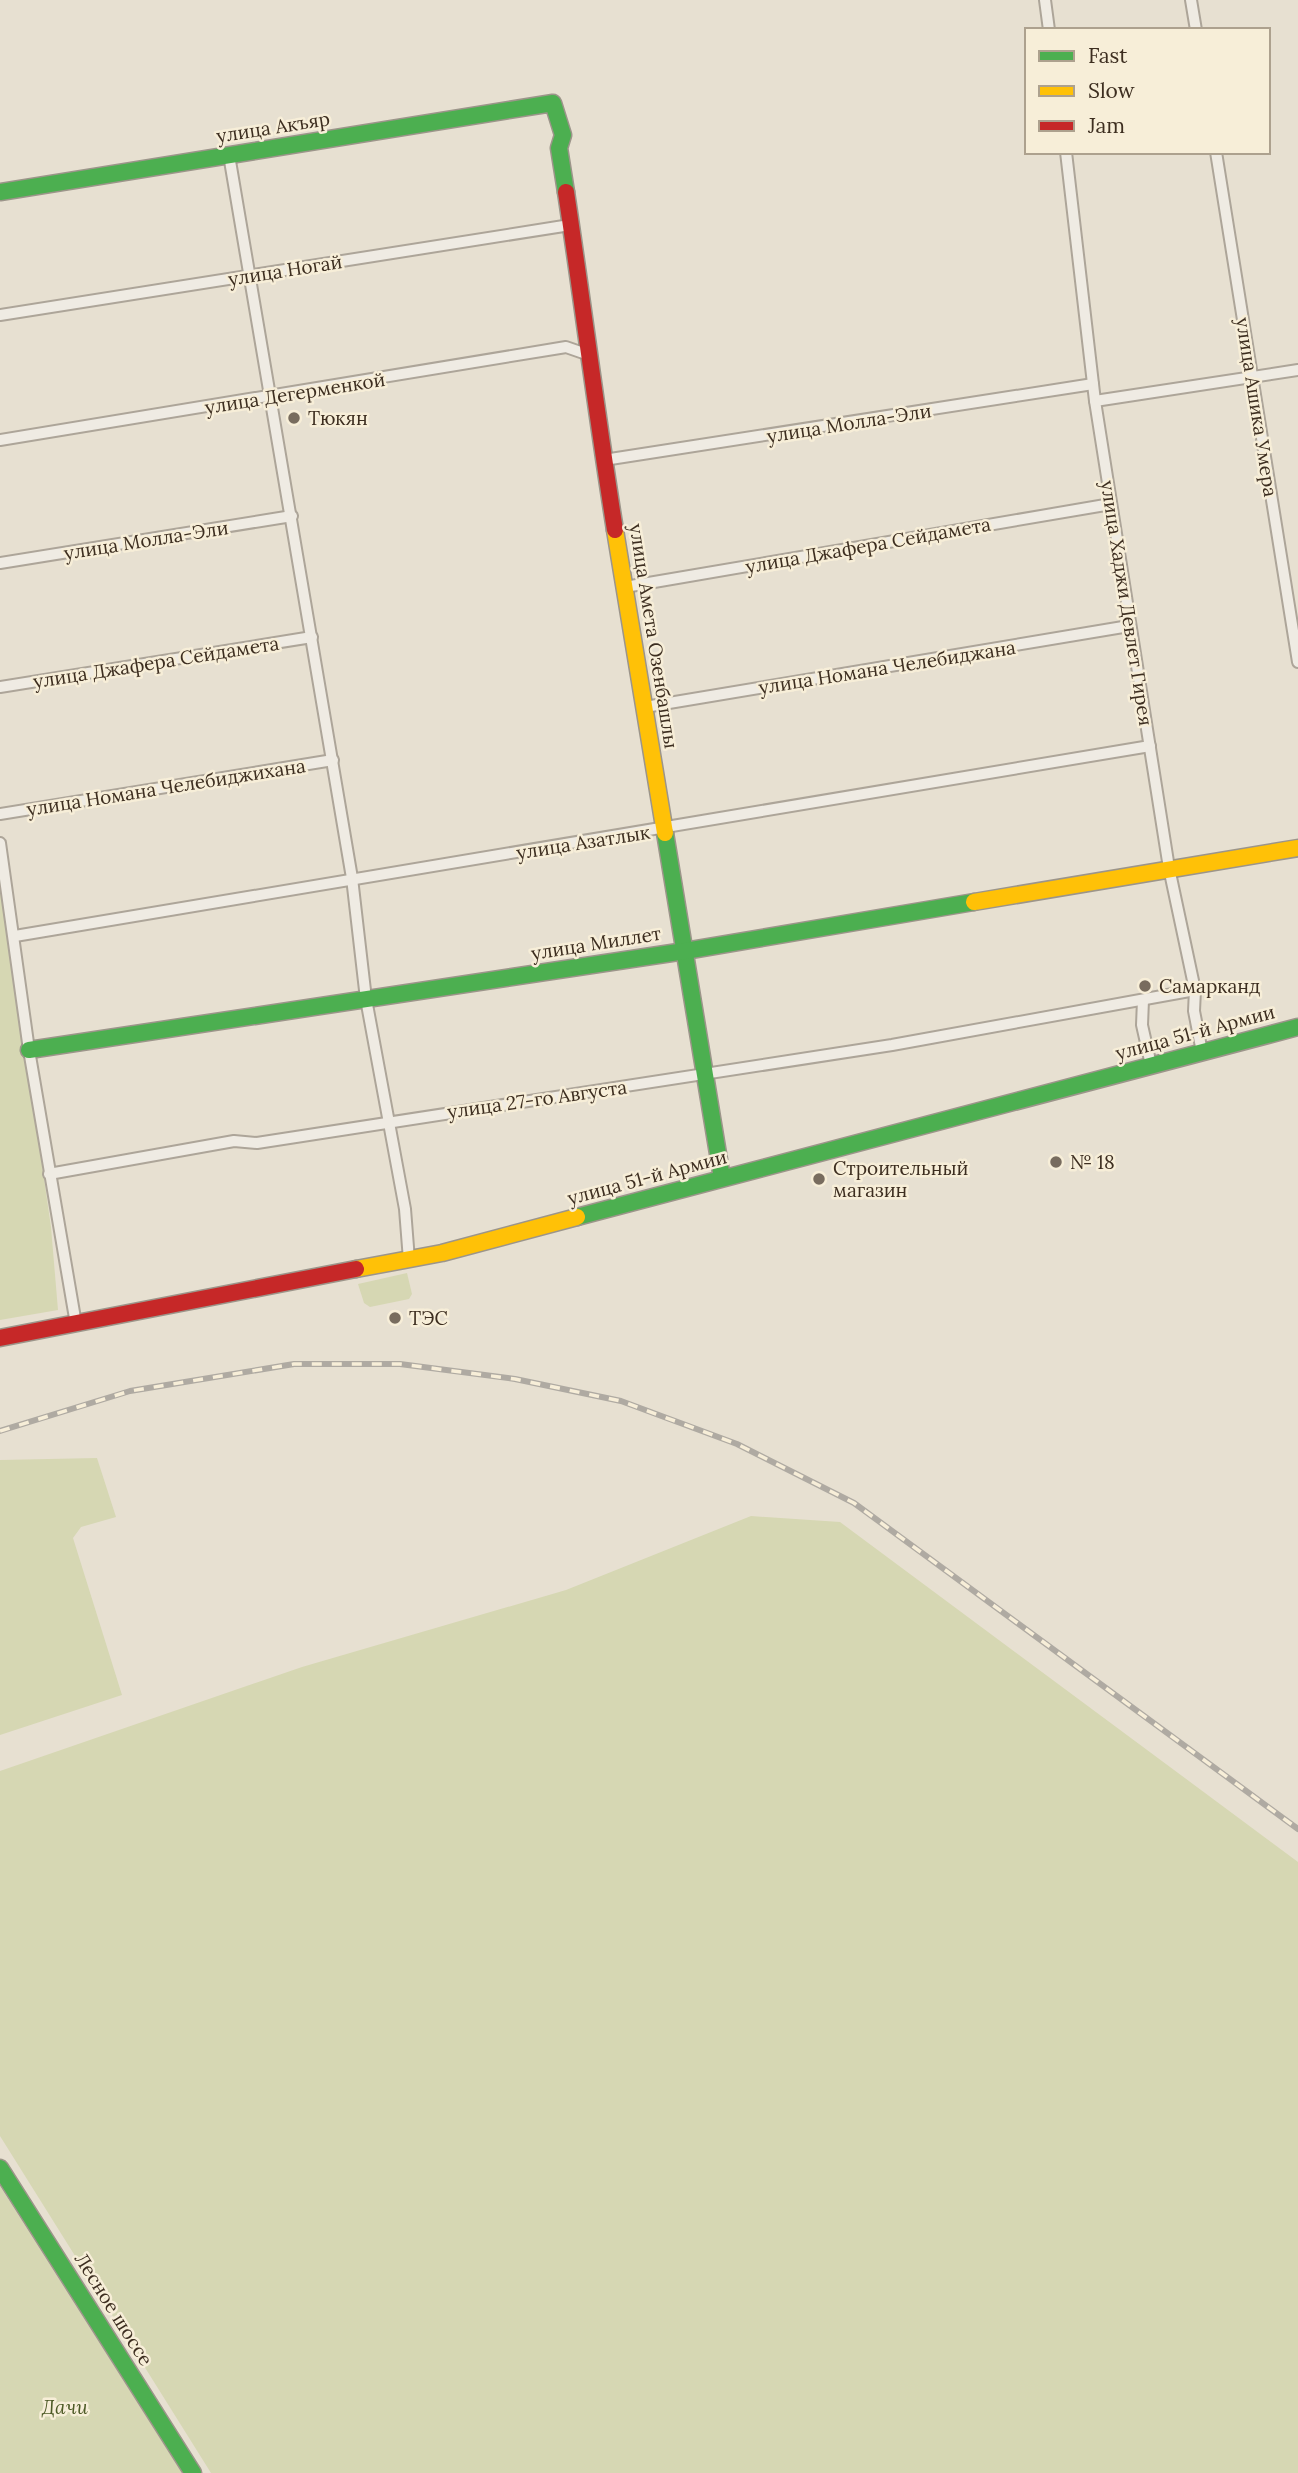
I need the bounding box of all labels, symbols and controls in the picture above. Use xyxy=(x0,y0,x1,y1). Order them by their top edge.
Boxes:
legend xyxy=(1025,28,1270,154)
text: Fast xyxy=(1088,42,1128,69)
text: Slow xyxy=(1088,77,1135,104)
street label: улица Акъяр xyxy=(215,106,331,148)
text: Jam xyxy=(1087,112,1125,139)
street label: улица Ногай xyxy=(226,249,344,291)
street label: улица Ашика Умера xyxy=(1231,316,1283,499)
street label: улица Дегерменкой xyxy=(203,367,387,419)
street label: улица Молла-Эли xyxy=(765,398,933,448)
place label: Тюкян xyxy=(308,406,368,430)
marker: Тюкян xyxy=(286,410,302,426)
street label: улица Хаджи Девлет Гирея xyxy=(1096,479,1158,727)
street label: улица Джафера Сейдамета xyxy=(744,512,993,578)
street label: улица Молла-Эли xyxy=(62,515,230,565)
street label: улица Амета Озенбашлы xyxy=(624,522,684,750)
street label: улица Джафера Сейдамета xyxy=(31,631,281,693)
street label: улица Номана Челебиджана xyxy=(757,635,1017,699)
street label: улица Номана Челебиджихана xyxy=(25,753,307,821)
street label: улица Азатлык xyxy=(514,819,652,864)
street label: улица Миллет xyxy=(529,921,663,965)
place label: Самарканд xyxy=(1159,974,1260,998)
marker: Самарканд xyxy=(1137,978,1153,994)
street label: улица 51-й Армии xyxy=(1113,999,1277,1065)
street label: улица 27-го Августа xyxy=(446,1074,629,1123)
street label: улица 51-й Армии xyxy=(565,1144,729,1210)
place label: № 18 xyxy=(1070,1150,1115,1174)
marker: № 18 xyxy=(1048,1154,1064,1170)
place label: Строительный магазин xyxy=(833,1156,969,1202)
marker: Строительный магазин xyxy=(811,1171,827,1187)
place label: ТЭС xyxy=(409,1306,448,1330)
marker: ТЭС xyxy=(387,1310,403,1326)
street label: Лесное шоссе xyxy=(70,2248,158,2370)
park label: Дачи xyxy=(41,2395,88,2419)

